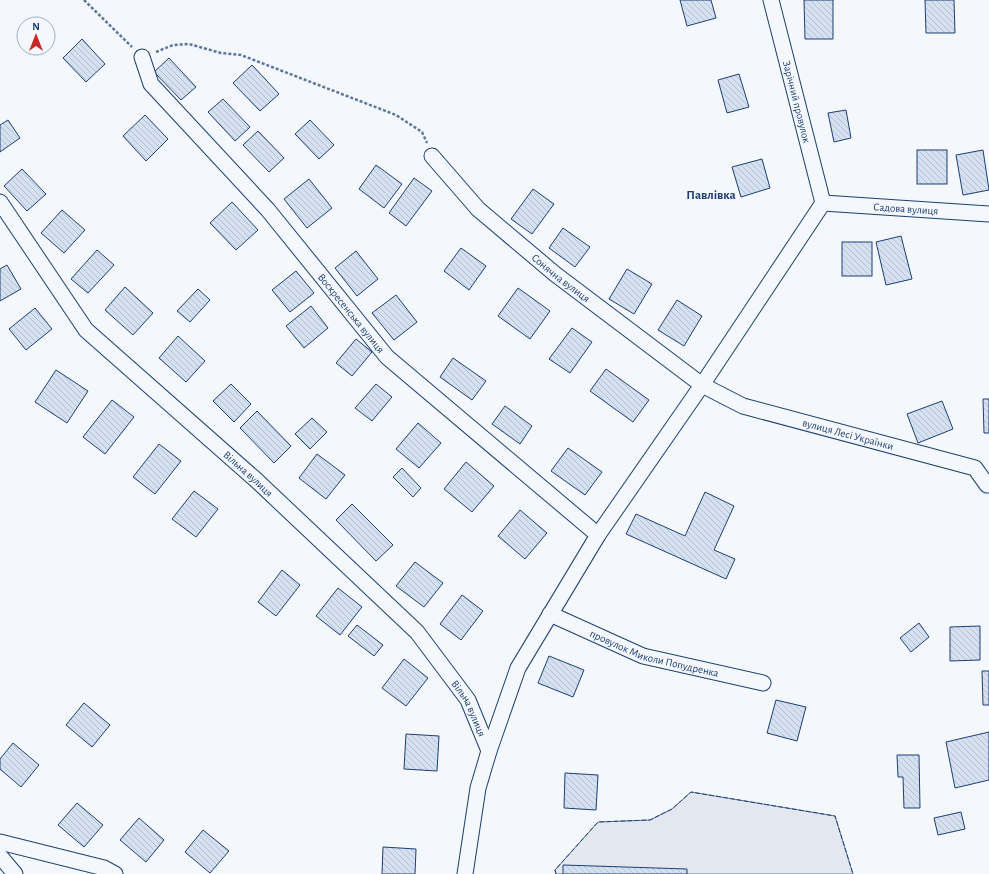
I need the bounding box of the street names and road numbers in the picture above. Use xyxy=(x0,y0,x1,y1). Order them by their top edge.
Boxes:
street label: Зарічний провулок xyxy=(781,60,812,144)
street label: Садова вулиця xyxy=(873,201,939,217)
street label: Сонячна вулиця xyxy=(529,252,592,304)
street label: Воскресенська вулиця xyxy=(316,271,386,355)
street label: вулиця Лесі Українки xyxy=(801,417,895,452)
street label: Вільна вулиця xyxy=(221,449,275,499)
street label: провулок Миколи Попудренка xyxy=(588,628,720,679)
street label: Вільна вулиця xyxy=(449,678,487,738)

